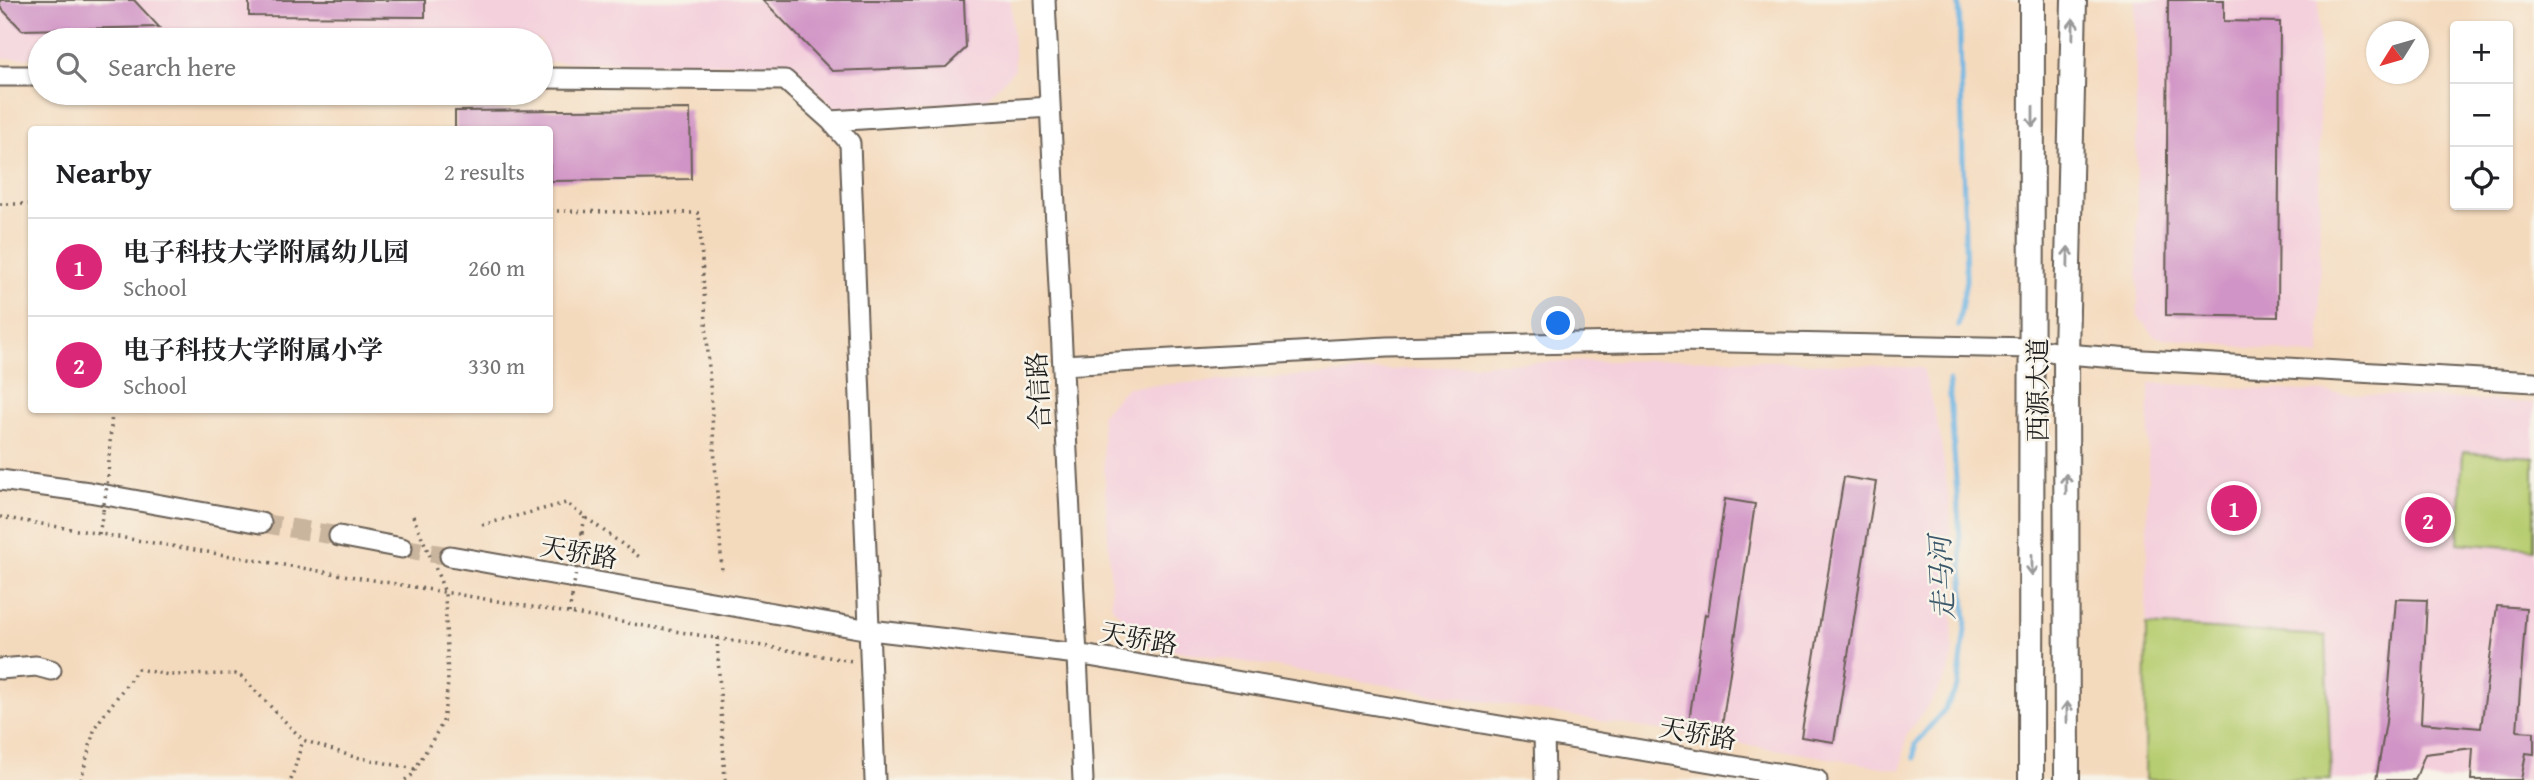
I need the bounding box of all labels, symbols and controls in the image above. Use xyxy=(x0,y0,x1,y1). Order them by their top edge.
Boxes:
one-way arrow xyxy=(2067,18,2080,41)
north arrow xyxy=(2366,21,2429,84)
map controls xyxy=(2450,21,2513,210)
button: + xyxy=(2450,21,2513,84)
search box xyxy=(28,28,553,105)
text: Search here xyxy=(108,47,236,86)
icon: search xyxy=(52,48,90,86)
button: − xyxy=(2450,84,2513,147)
one-way arrow xyxy=(2026,105,2040,128)
button: locate xyxy=(2450,147,2513,210)
text: Nearby xyxy=(56,150,152,194)
text: 2 results xyxy=(444,155,525,188)
text: 电子科技大学附属幼儿园 xyxy=(123,232,409,271)
one-way arrow xyxy=(2062,246,2075,269)
text: 1 xyxy=(73,251,85,284)
text: 260 m xyxy=(468,251,525,284)
text: School xyxy=(123,271,187,304)
your location xyxy=(1541,306,1575,340)
text: 电子科技大学附属小学 xyxy=(123,330,383,369)
street label: 西源大道 xyxy=(2018,338,2057,442)
text: 2 xyxy=(73,349,85,382)
text: 330 m xyxy=(468,349,525,382)
street label: 合信路 xyxy=(1016,351,1060,431)
text: School xyxy=(123,369,187,402)
one-way arrow xyxy=(2059,473,2073,496)
pin: 1 xyxy=(2211,482,2257,534)
pin: 2 xyxy=(2405,494,2451,546)
street label: 天骄路 xyxy=(537,526,621,578)
water label: 走马河 xyxy=(1918,530,1964,621)
one-way arrow xyxy=(2025,553,2039,576)
street label: 天骄路 xyxy=(1097,612,1181,664)
one-way arrow xyxy=(2060,701,2074,724)
street label: 天骄路 xyxy=(1656,707,1740,759)

